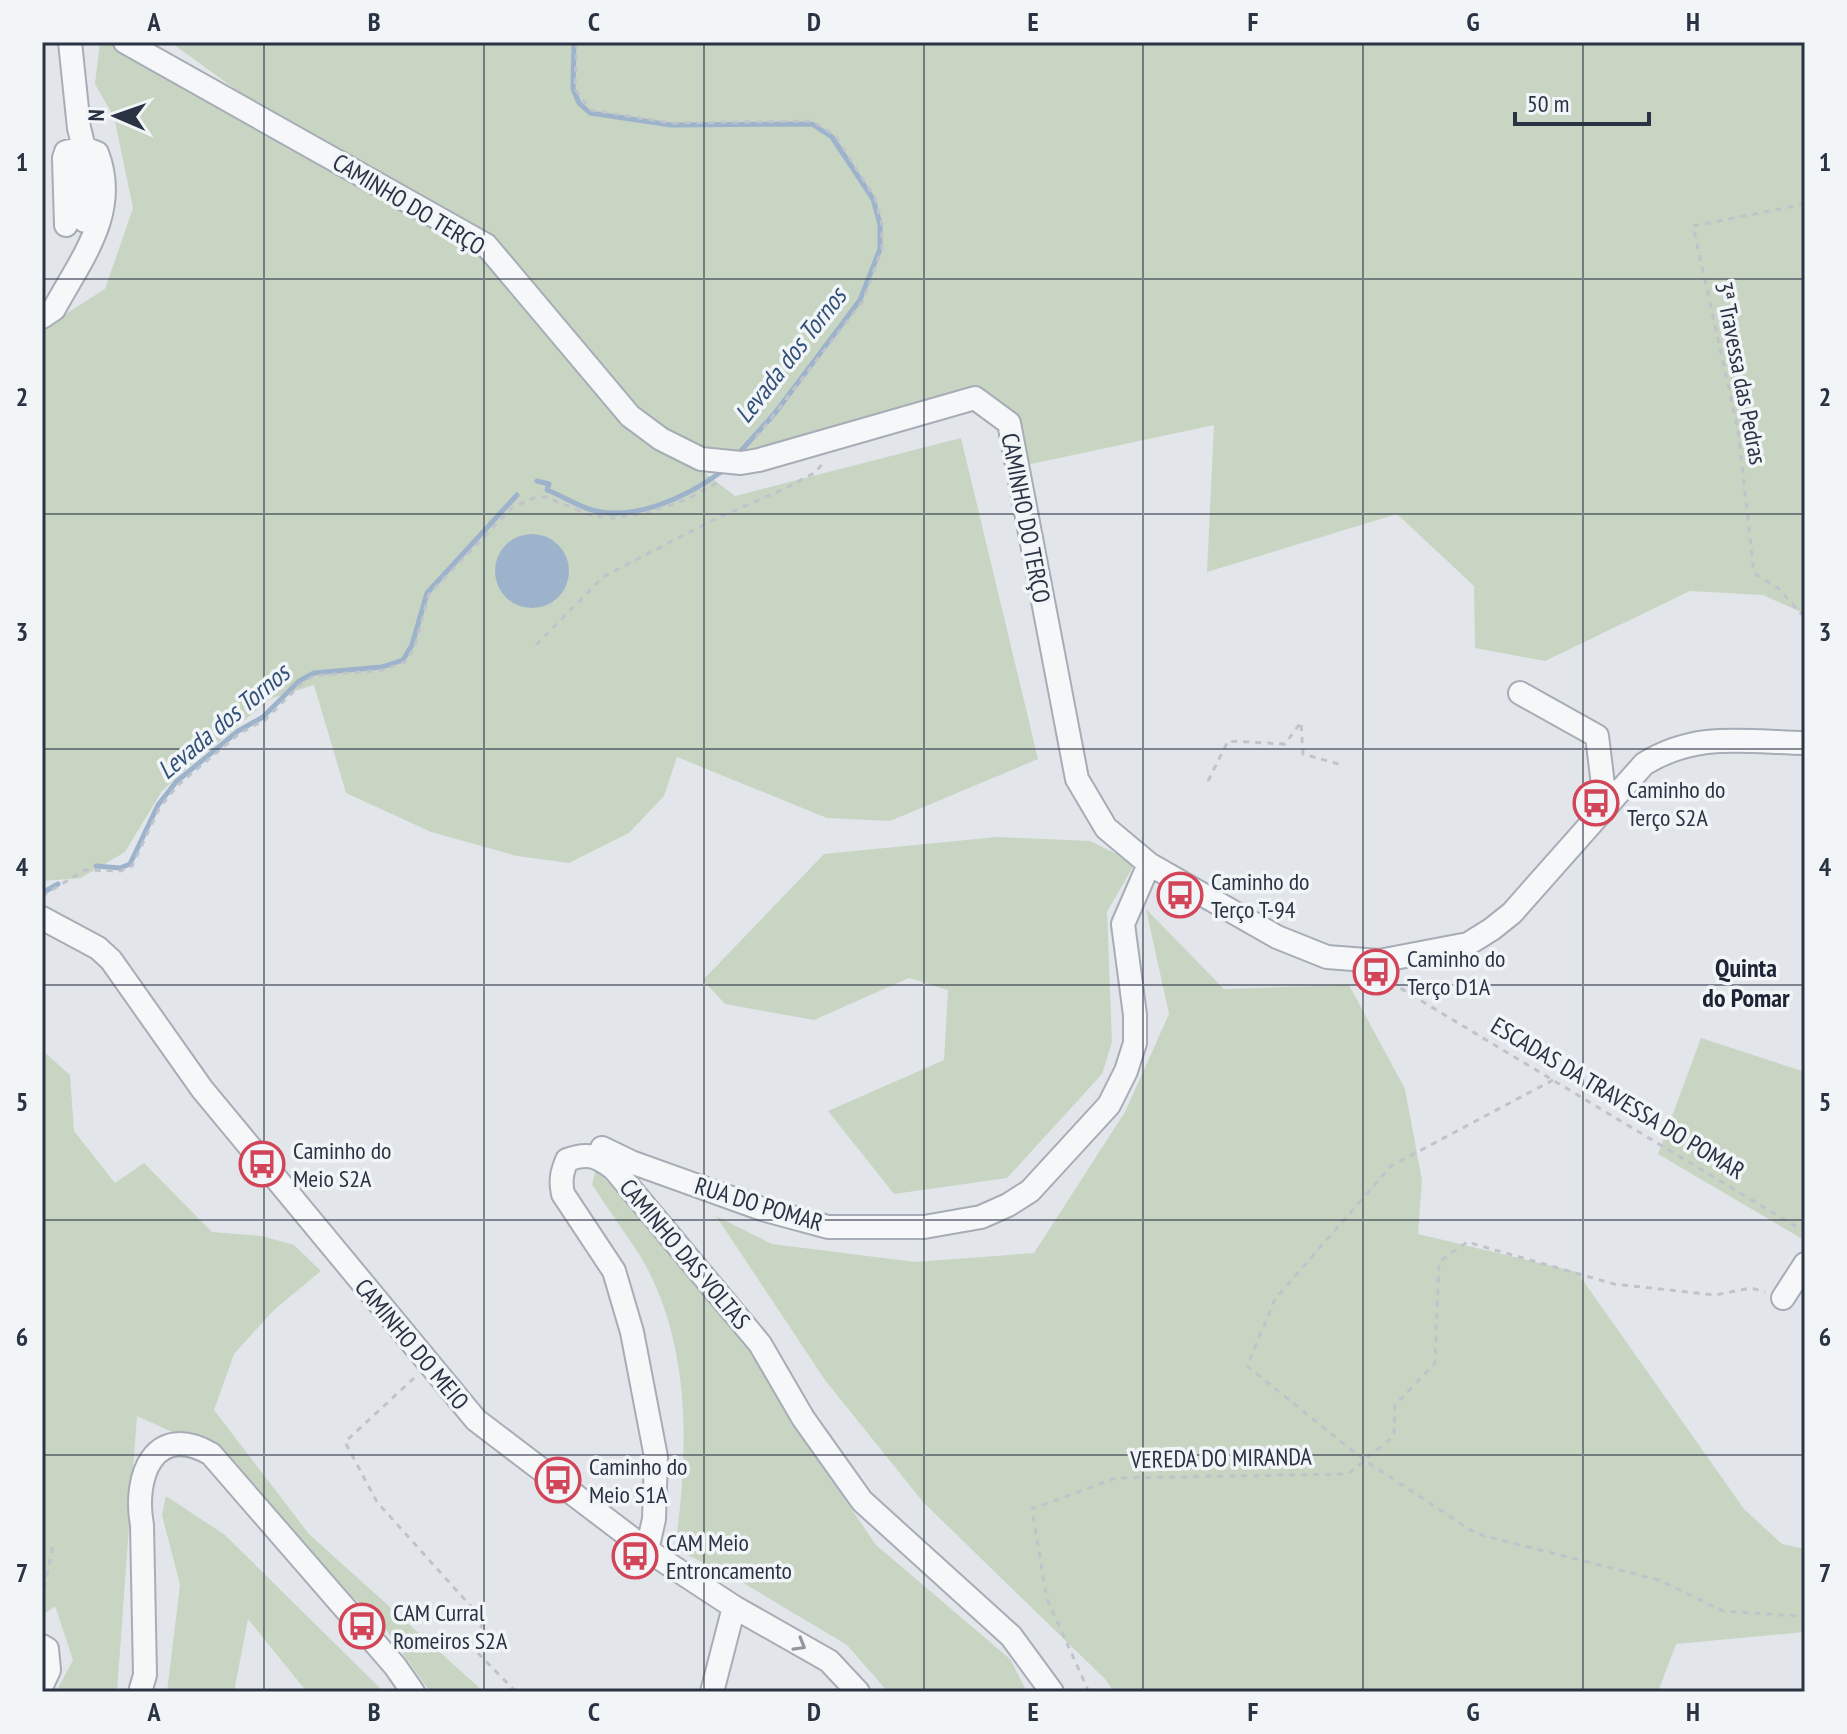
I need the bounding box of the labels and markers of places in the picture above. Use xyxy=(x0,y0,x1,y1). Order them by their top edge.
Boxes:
place label: Caminho do Terço S2A xyxy=(1627,774,1725,833)
bus stop icon: Caminho do Terço S2A xyxy=(1572,779,1620,827)
place label: Caminho do Terço T-94 xyxy=(1211,866,1309,925)
bus stop icon: Caminho do Terço T-94 xyxy=(1156,871,1204,919)
place label: Caminho do Terço D1A xyxy=(1407,943,1505,1002)
bus stop icon: Caminho do Terço D1A xyxy=(1352,948,1400,996)
place label: Caminho do Meio S2A xyxy=(293,1135,391,1194)
bus stop icon: Caminho do Meio S2A xyxy=(238,1140,286,1188)
place label: Caminho do Meio S1A xyxy=(589,1451,687,1510)
bus stop icon: Caminho do Meio S1A xyxy=(534,1456,582,1504)
place label: CAM Meio Entroncamento xyxy=(666,1527,792,1586)
bus stop icon: CAM Meio Entroncamento xyxy=(611,1532,659,1580)
place label: CAM Curral Romeiros S2A xyxy=(393,1597,508,1656)
bus stop icon: CAM Curral Romeiros S2A xyxy=(338,1602,386,1650)

